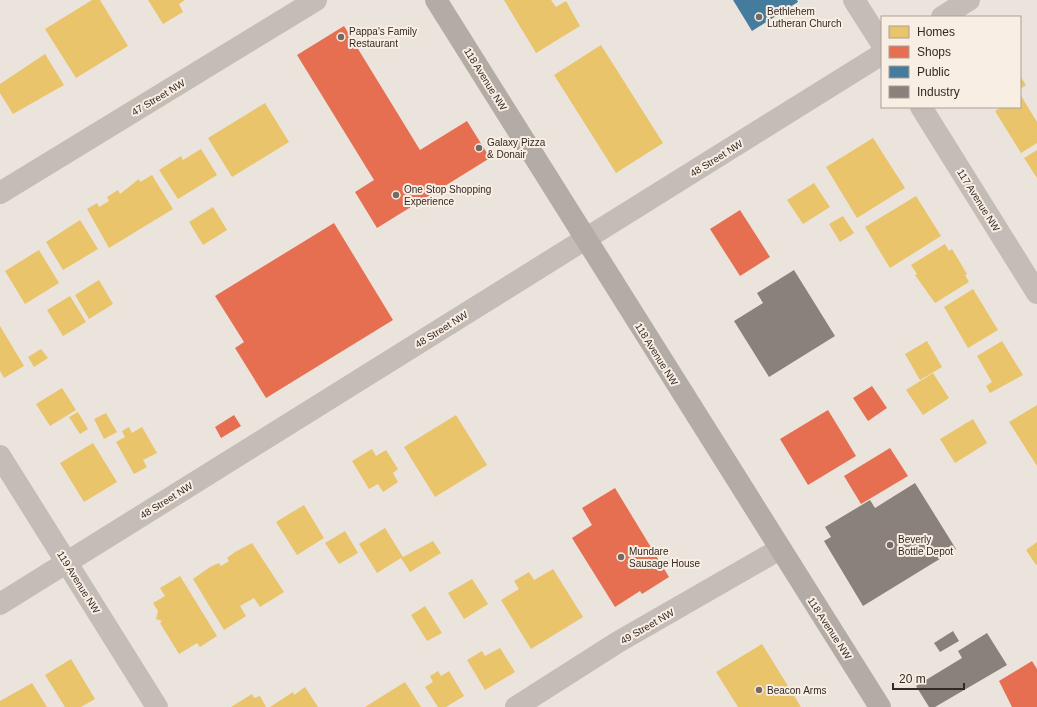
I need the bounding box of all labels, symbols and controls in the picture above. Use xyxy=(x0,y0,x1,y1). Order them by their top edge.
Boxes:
place label: Bethlehem Lutheran Church xyxy=(767,6,842,29)
marker: Bethlehem Lutheran Church xyxy=(754,12,764,22)
legend xyxy=(881,16,1021,108)
text: Homes xyxy=(917,25,955,39)
place label: Pappa's Family Restaurant xyxy=(349,26,417,49)
marker: Pappa's Family Restaurant xyxy=(336,32,346,42)
text: Shops xyxy=(917,45,951,59)
street label: 118 Avenue NW xyxy=(462,46,509,113)
text: Public xyxy=(917,65,950,79)
street label: 47 Street NW xyxy=(130,77,187,118)
text: Industry xyxy=(917,85,960,99)
place label: Galaxy Pizza & Donair xyxy=(487,137,546,160)
street label: 48 Street NW xyxy=(688,138,745,179)
marker: Galaxy Pizza & Donair xyxy=(474,143,484,153)
street label: 117 Avenue NW xyxy=(955,167,1002,234)
place label: One Stop Shopping Experience xyxy=(404,184,491,207)
marker: One Stop Shopping Experience xyxy=(391,190,401,200)
street label: 48 Street NW xyxy=(413,309,470,350)
street label: 118 Avenue NW xyxy=(633,321,680,388)
street label: 48 Street NW xyxy=(138,480,195,521)
place label: Beverly Bottle Depot xyxy=(898,534,953,557)
marker: Beverly Bottle Depot xyxy=(885,540,895,550)
place label: Mundare Sausage House xyxy=(629,546,701,569)
street label: 119 Avenue NW xyxy=(55,549,102,616)
marker: Mundare Sausage House xyxy=(616,552,626,562)
street label: 118 Avenue NW xyxy=(806,595,854,662)
street label: 49 Street NW xyxy=(619,606,676,646)
scale bar xyxy=(893,665,964,691)
text: 20 m xyxy=(899,672,926,686)
marker: Beacon Arms xyxy=(754,685,764,695)
place label: Beacon Arms xyxy=(767,685,826,696)

